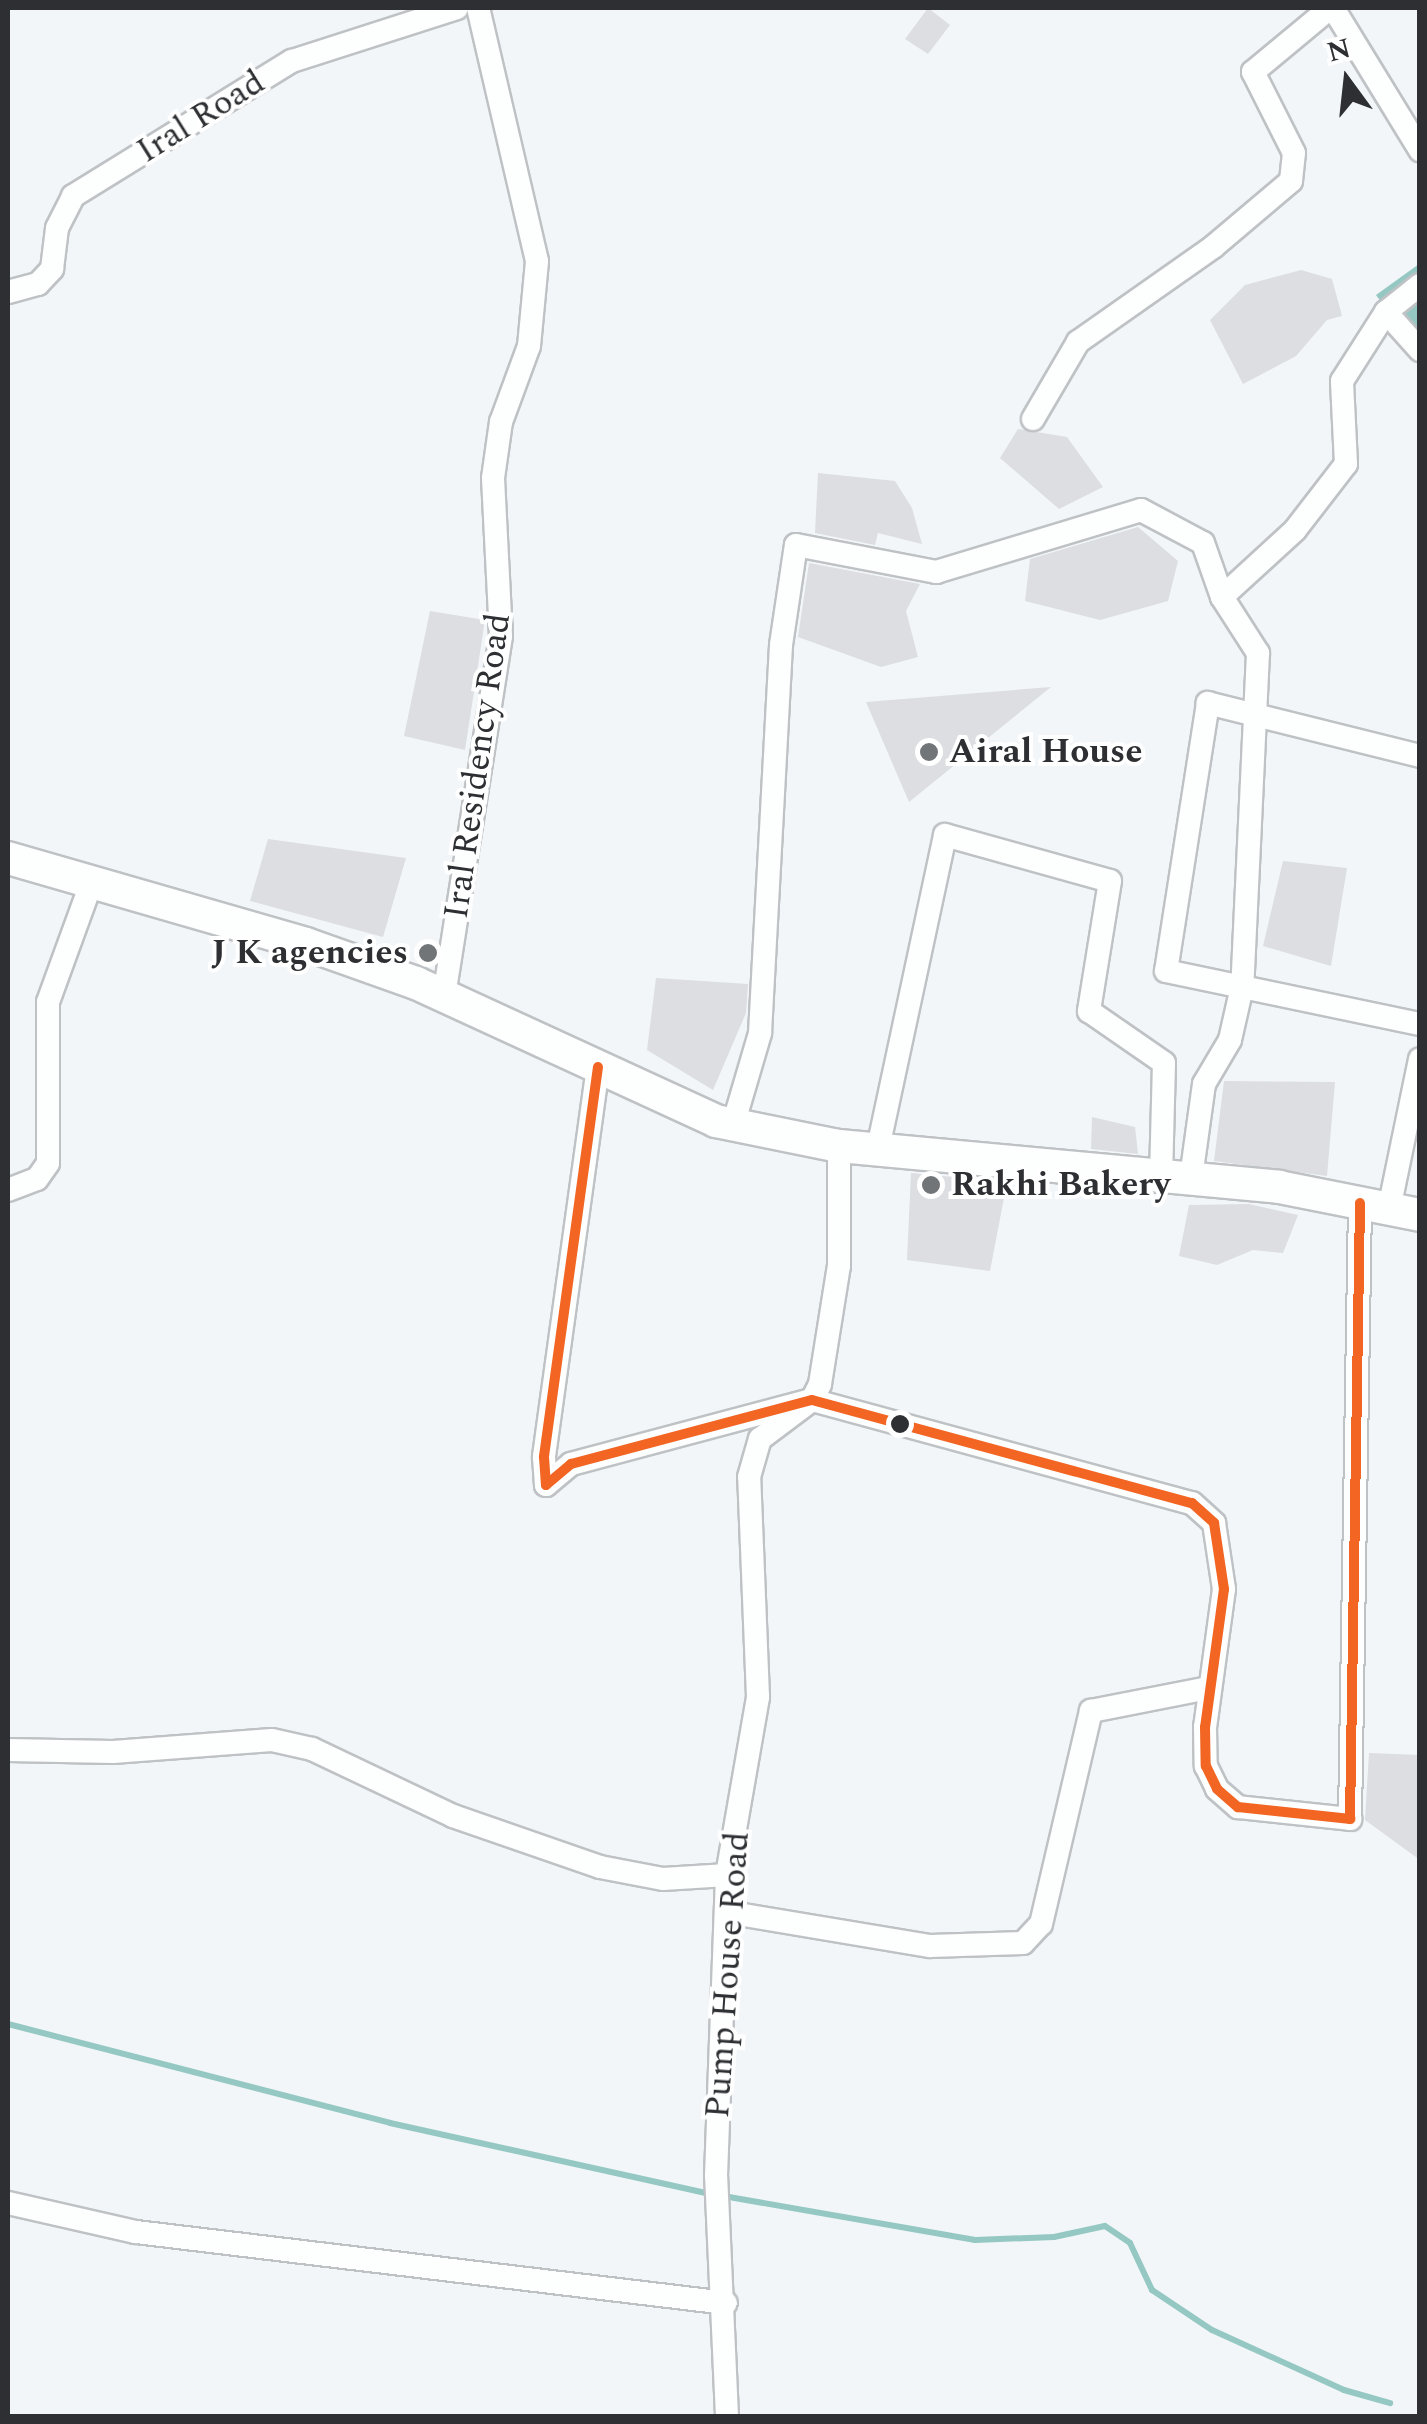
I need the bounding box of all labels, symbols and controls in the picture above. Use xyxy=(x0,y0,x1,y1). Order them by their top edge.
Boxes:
text: N xyxy=(1322,27,1356,74)
north arrow xyxy=(1297,30,1397,130)
street label: Iral Road xyxy=(129,61,273,173)
street label: Iral Residency Road xyxy=(436,611,520,921)
place label: Airal House xyxy=(949,731,1143,773)
marker: Airal House xyxy=(918,741,940,763)
place label: J K agencies xyxy=(211,932,408,974)
marker: J K agencies xyxy=(417,942,439,964)
place label: Rakhi Bakery xyxy=(951,1164,1170,1206)
marker: Rakhi Bakery xyxy=(920,1174,942,1196)
unlabelled marker xyxy=(890,1414,910,1434)
street label: Pump House Road xyxy=(697,1830,759,2120)

